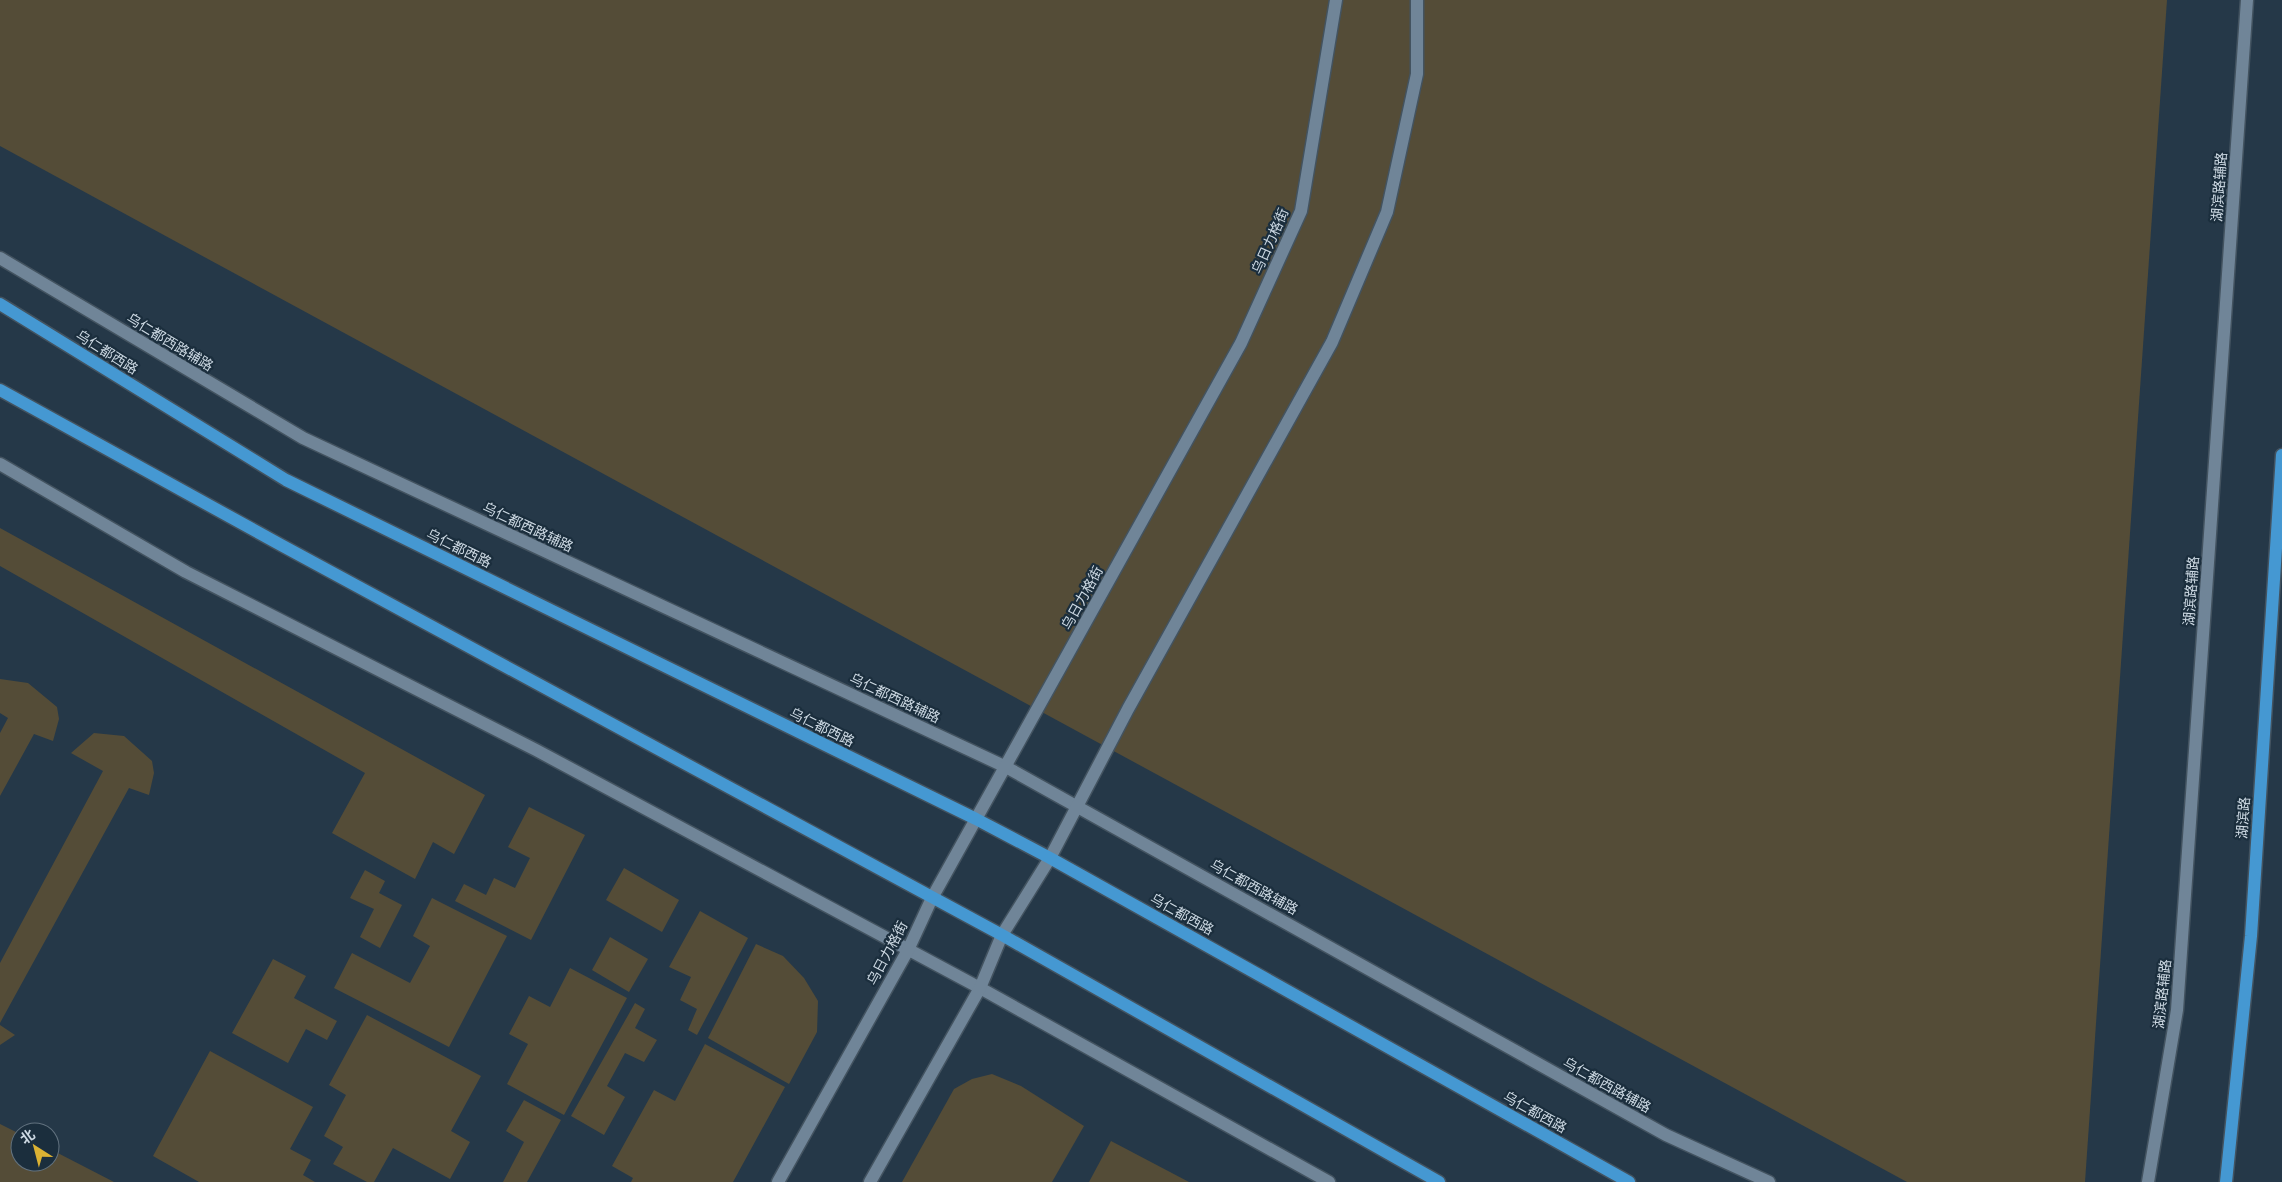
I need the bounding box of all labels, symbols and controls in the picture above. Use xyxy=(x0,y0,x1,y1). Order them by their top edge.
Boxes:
street label: 湖滨路辅路 xyxy=(2209,152,2230,223)
street label: 乌日力格街 xyxy=(1248,206,1292,277)
street label: 乌仁都西路辅路 xyxy=(123,310,216,375)
street label: 乌仁都西路 xyxy=(73,327,141,378)
street label: 乌仁都西路辅路 xyxy=(480,499,576,556)
street label: 乌仁都西路 xyxy=(424,525,494,571)
street label: 湖滨路辅路 xyxy=(2181,556,2202,627)
street label: 乌日力格街 xyxy=(1058,564,1107,633)
street label: 乌仁都西路辅路 xyxy=(847,670,943,727)
street label: 乌仁都西路 xyxy=(787,704,857,750)
street label: 湖滨路 xyxy=(2234,796,2253,840)
street label: 乌仁都西路辅路 xyxy=(1207,856,1301,919)
street label: 乌仁都西路 xyxy=(1147,890,1216,939)
street label: 乌日力格街 xyxy=(864,918,911,988)
street label: 湖滨路辅路 xyxy=(2150,958,2175,1030)
street label: 乌仁都西路辅路 xyxy=(1560,1054,1654,1117)
street label: 乌仁都西路 xyxy=(1500,1088,1569,1137)
north arrow xyxy=(10,1122,60,1172)
text: 北 xyxy=(17,1126,38,1148)

